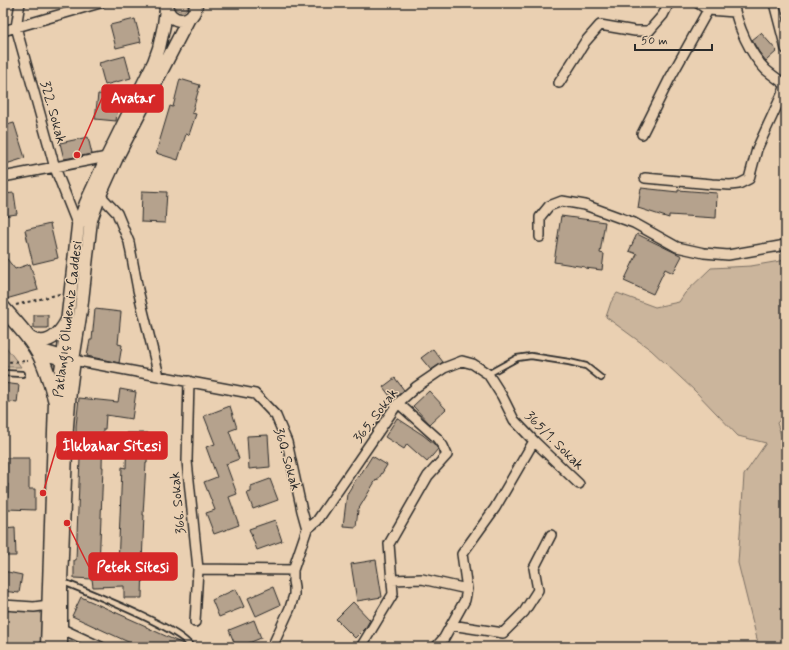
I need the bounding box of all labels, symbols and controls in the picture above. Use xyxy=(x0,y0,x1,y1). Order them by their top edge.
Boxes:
scale bar xyxy=(635,26,712,52)
text: 50 m xyxy=(641,33,668,49)
street label: 322. Sokak xyxy=(36,79,70,146)
callout: Avatar xyxy=(102,85,163,112)
text: Avatar xyxy=(111,89,156,109)
street label: Patlangıç Öludeniz Caddesi xyxy=(49,240,89,399)
street label: 365. Sokak xyxy=(349,385,402,447)
street label: 365/1. Sokak xyxy=(521,407,588,474)
street label: 360. Sokak xyxy=(269,426,305,493)
callout: İlkbahar Sitesi xyxy=(57,432,167,459)
text: İlkbahar Sitesi xyxy=(63,437,161,457)
street label: 366. Sokak xyxy=(166,471,190,535)
callout: Petek Sitesi xyxy=(89,553,177,580)
text: Petek Sitesi xyxy=(97,558,169,578)

